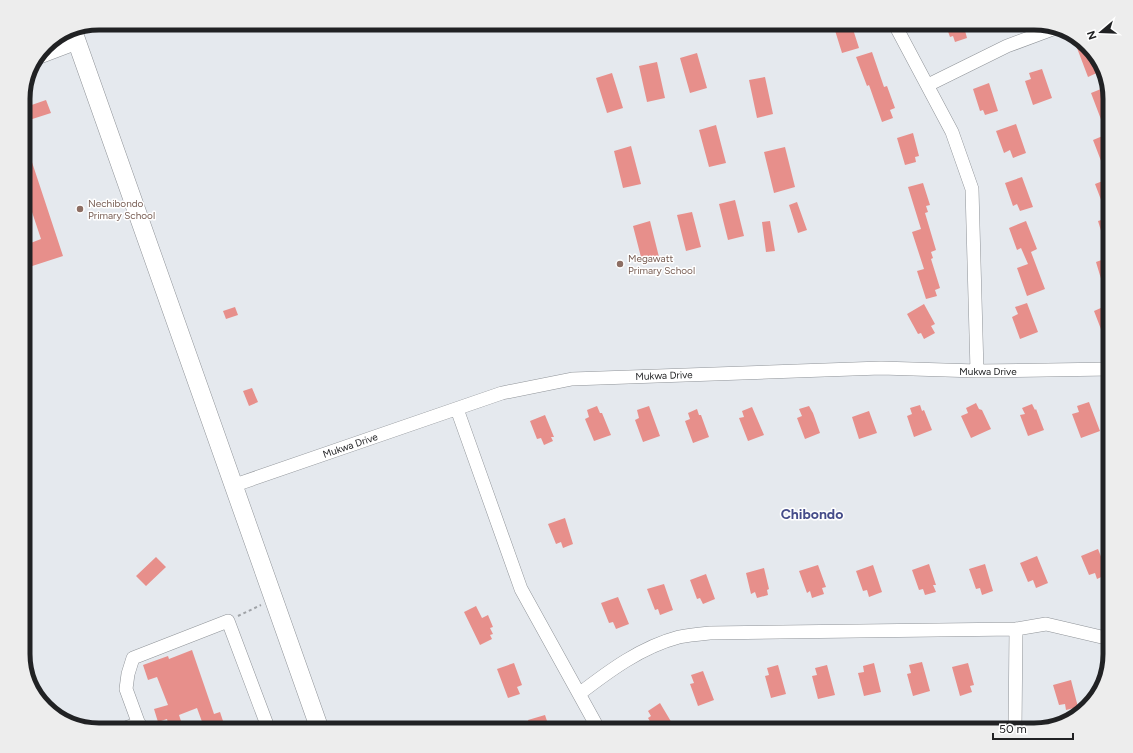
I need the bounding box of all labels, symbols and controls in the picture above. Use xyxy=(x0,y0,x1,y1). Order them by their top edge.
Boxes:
north arrow xyxy=(1081,12,1121,52)
text: N xyxy=(1084,29,1100,41)
place label: Nechibondo Primary School xyxy=(88,197,155,222)
marker: Nechibondo Primary School xyxy=(75,204,85,214)
place label: Megawatt Primary School xyxy=(628,252,695,277)
marker: Megawatt Primary School xyxy=(615,259,625,269)
street label: Mukwa Drive xyxy=(959,365,1017,378)
street label: Mukwa Drive xyxy=(635,368,693,383)
street label: Mukwa Drive xyxy=(321,430,380,461)
district label: Chibondo xyxy=(781,506,843,523)
scale bar xyxy=(993,715,1073,741)
text: 50 m xyxy=(999,722,1027,736)

